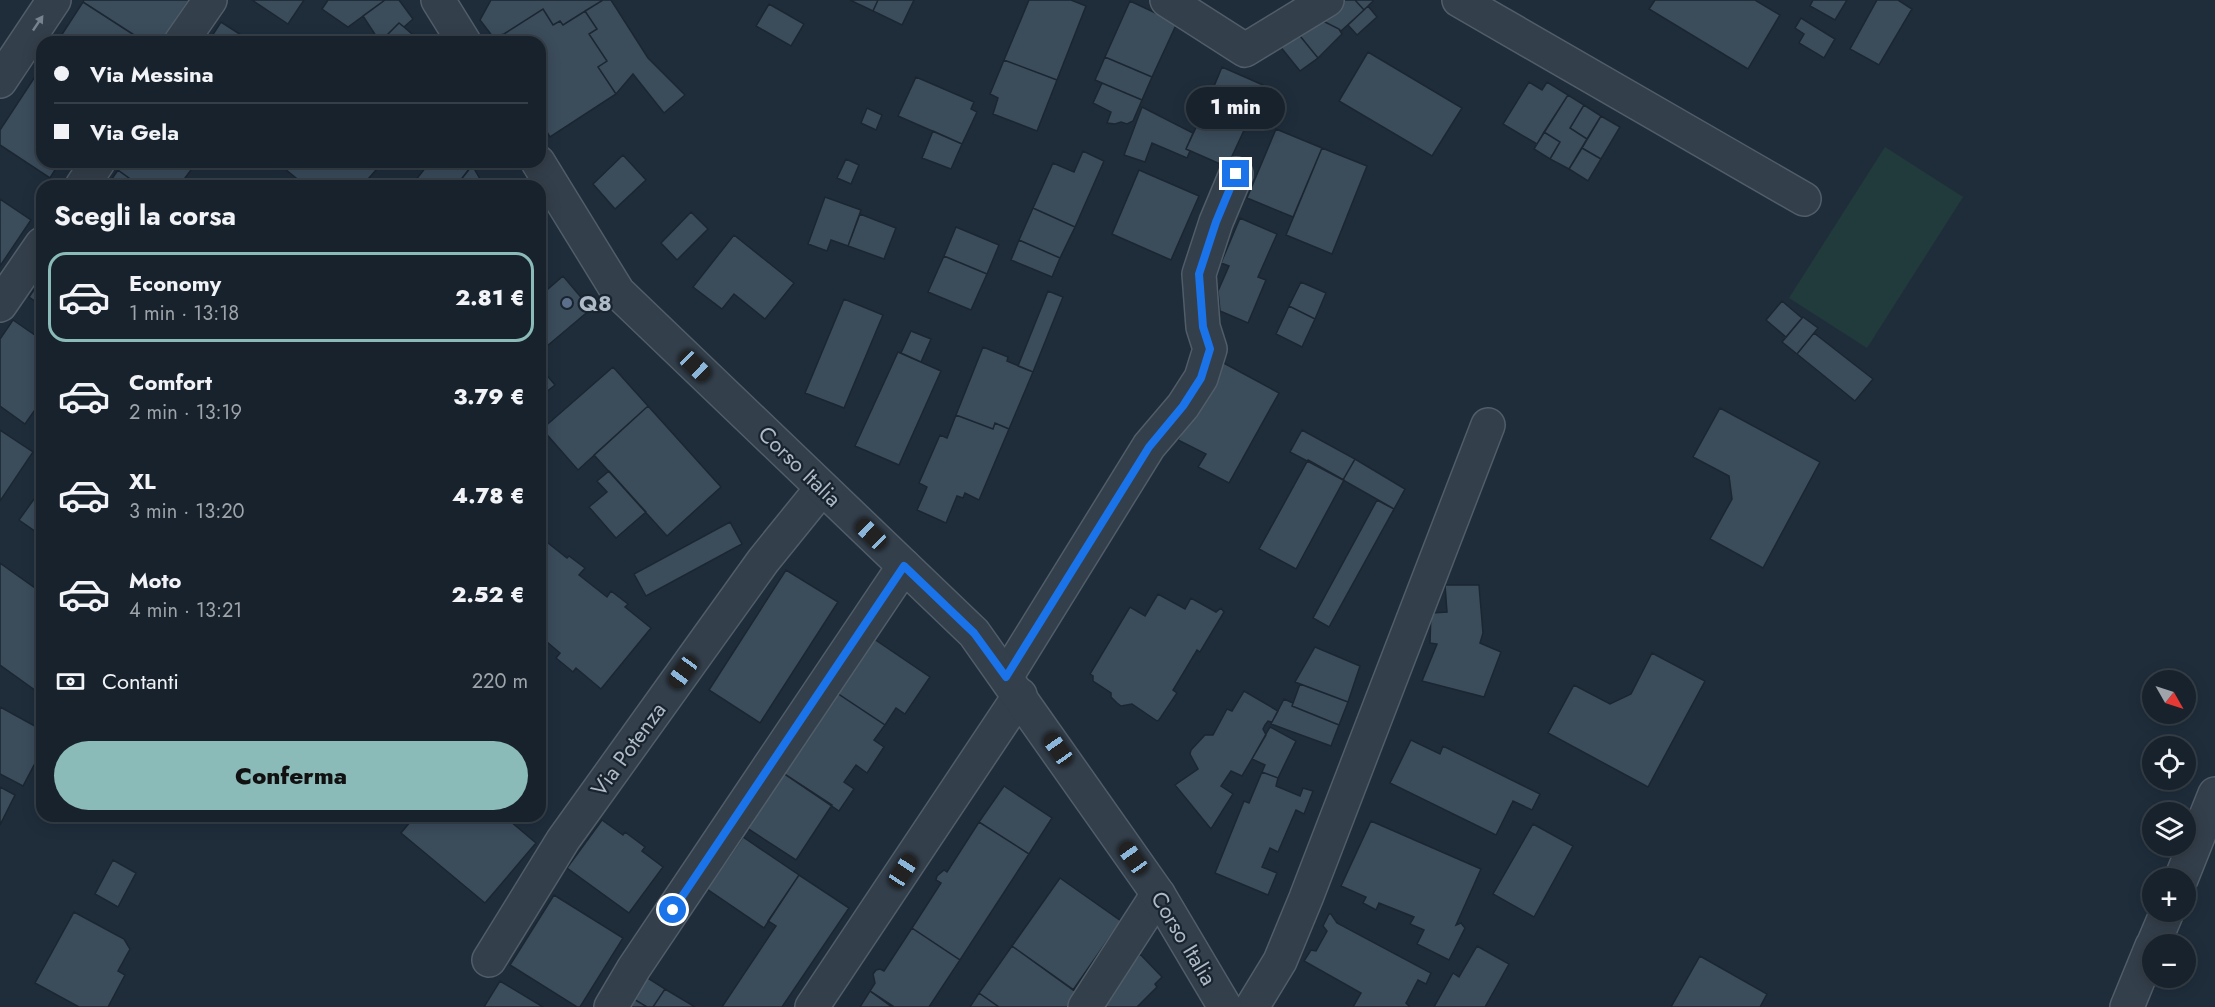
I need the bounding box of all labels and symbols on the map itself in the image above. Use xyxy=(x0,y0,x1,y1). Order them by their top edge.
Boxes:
one-way arrow xyxy=(33,15,44,31)
callout: 1 min xyxy=(1186,87,1286,129)
route end xyxy=(1222,160,1249,187)
place label: Q8 xyxy=(579,287,612,319)
marker: Q8 xyxy=(560,296,574,310)
car xyxy=(676,347,714,385)
street label: Corso Italia xyxy=(751,418,849,514)
car xyxy=(852,515,890,553)
car xyxy=(665,652,701,692)
north arrow xyxy=(2142,670,2196,724)
street label: Via Potenza xyxy=(583,695,673,803)
car xyxy=(1040,729,1076,769)
car xyxy=(1115,838,1151,878)
car xyxy=(886,851,920,891)
street label: Corso Italia xyxy=(1143,885,1225,991)
route start xyxy=(659,896,686,923)

